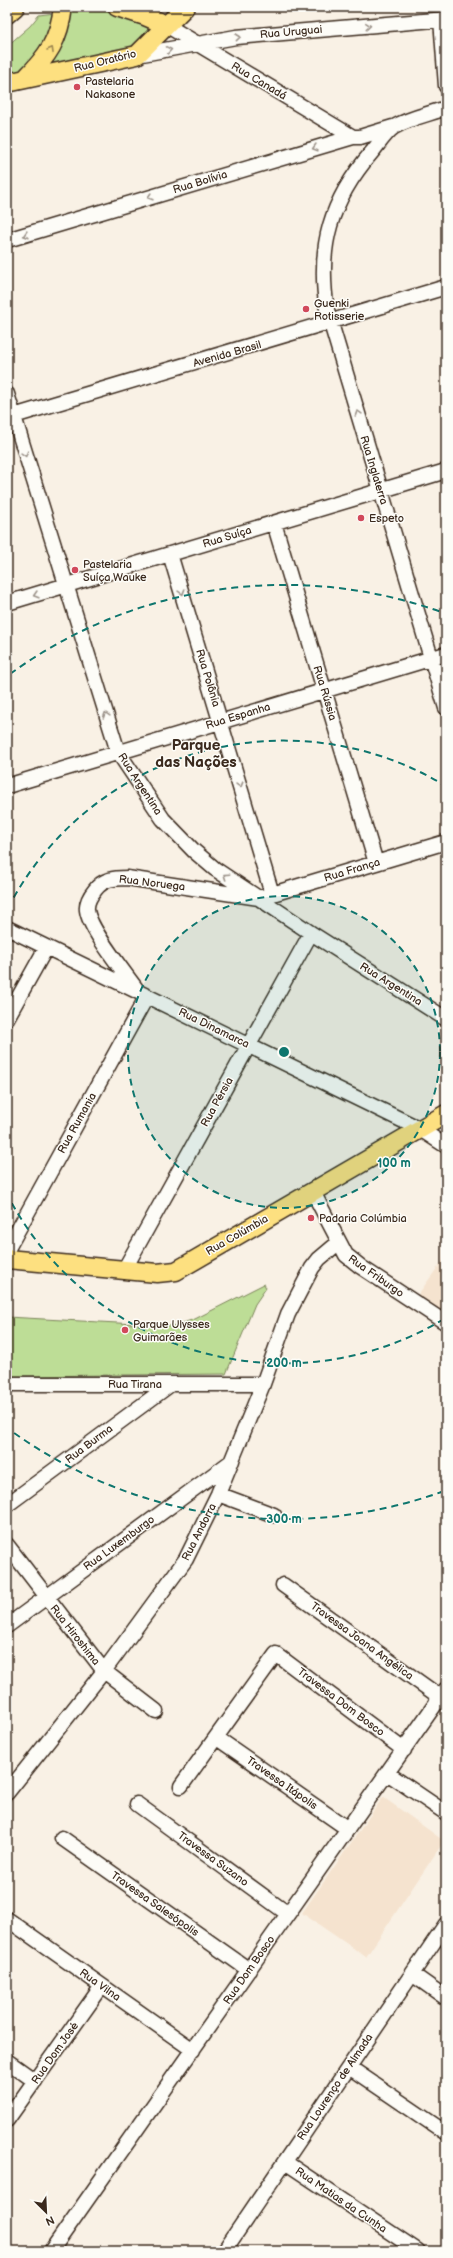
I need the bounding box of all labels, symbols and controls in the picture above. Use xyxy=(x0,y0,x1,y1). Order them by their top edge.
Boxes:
one-way arrow xyxy=(365,21,371,30)
street label: Rua Uruguai xyxy=(259,23,323,41)
one-way arrow xyxy=(235,33,241,42)
one-way arrow xyxy=(165,46,172,55)
one-way arrow xyxy=(46,47,53,54)
street label: Rua Oratório xyxy=(73,47,137,75)
street label: Rua Canadá xyxy=(229,59,289,103)
place label: Pastelaria Nakasone xyxy=(85,75,136,101)
marker: Pastelaria Nakasone xyxy=(72,82,82,92)
one-way arrow xyxy=(312,143,319,152)
street label: Rua Bolívia xyxy=(171,168,229,196)
one-way arrow xyxy=(147,192,154,200)
one-way arrow xyxy=(23,230,30,239)
place label: Guenki Rotisserie xyxy=(314,297,365,323)
marker: Guenki Rotisserie xyxy=(301,304,311,314)
street label: Avenida Brasil xyxy=(191,338,263,370)
one-way arrow xyxy=(354,410,363,417)
street label: Rua Inglaterra xyxy=(357,434,391,506)
one-way arrow xyxy=(20,450,29,457)
place label: Espeto xyxy=(369,512,404,525)
marker: Espeto xyxy=(356,513,366,523)
street label: Rua Suíça xyxy=(201,523,253,551)
place label: Pastelaria Suíça Wauke xyxy=(83,558,147,584)
marker: Pastelaria Suíça Wauke xyxy=(70,565,80,575)
one-way arrow xyxy=(177,588,186,595)
one-way arrow xyxy=(33,590,40,599)
street label: Rua Polônia xyxy=(193,648,223,708)
street label: Rua Rússia xyxy=(310,664,340,722)
street label: Rua Espanha xyxy=(204,700,272,732)
one-way arrow xyxy=(102,712,111,719)
district label: Parque das Nações xyxy=(155,736,237,772)
street label: Rua Argentina xyxy=(115,751,165,817)
one-way arrow xyxy=(235,782,244,789)
street label: Rua França xyxy=(322,855,382,885)
street label: Rua Noruega xyxy=(118,872,186,894)
one-way arrow xyxy=(224,874,231,881)
street label: Rua Argentina xyxy=(357,960,425,1008)
street label: Rua Dinamarca xyxy=(176,1005,252,1051)
centre of rings xyxy=(277,1045,291,1059)
street label: Rua Pérsia xyxy=(198,1075,236,1129)
street label: Rua Rumania xyxy=(55,1090,99,1156)
text: 100 m xyxy=(377,1156,411,1171)
street label: Rua Colúmbia xyxy=(203,1212,271,1258)
place label: Padaria Colúmbia xyxy=(319,1212,407,1225)
marker: Padaria Colúmbia xyxy=(306,1213,316,1223)
street label: Rua Friburgo xyxy=(346,1252,406,1300)
place label: Parque Ulysses Guimarães xyxy=(133,1318,210,1344)
marker: Parque Ulysses Guimarães xyxy=(120,1325,130,1335)
text: 200 m xyxy=(266,1356,302,1371)
street label: Rua Tirana xyxy=(108,1378,162,1391)
street label: Rua Burma xyxy=(63,1422,115,1466)
street label: Rua Andorra xyxy=(179,1501,219,1563)
text: 300 m xyxy=(266,1512,302,1527)
street label: Rua Luxemburgo xyxy=(81,1513,157,1573)
street label: Travessa Joana Angélica xyxy=(308,1599,416,1683)
street label: Rua Hiroshima xyxy=(47,1602,103,1668)
street label: Travessa Dom Bosco xyxy=(295,1665,387,1739)
street label: Travessa Itápolis xyxy=(244,1754,320,1813)
street label: Travessa Suzano xyxy=(175,1829,251,1889)
street label: Travessa Salesópolis xyxy=(109,1869,202,1940)
street label: Rua Dom Bosco xyxy=(221,1933,277,2007)
street label: Rua Vilna xyxy=(77,1966,123,2004)
street label: Rua Dom José xyxy=(29,2019,81,2086)
street label: Rua Lourenço de Almada xyxy=(294,2031,376,2143)
street label: Rua Matias da Cunha xyxy=(293,2165,389,2235)
north arrow xyxy=(26,2192,66,2232)
text: N xyxy=(43,2213,56,2228)

